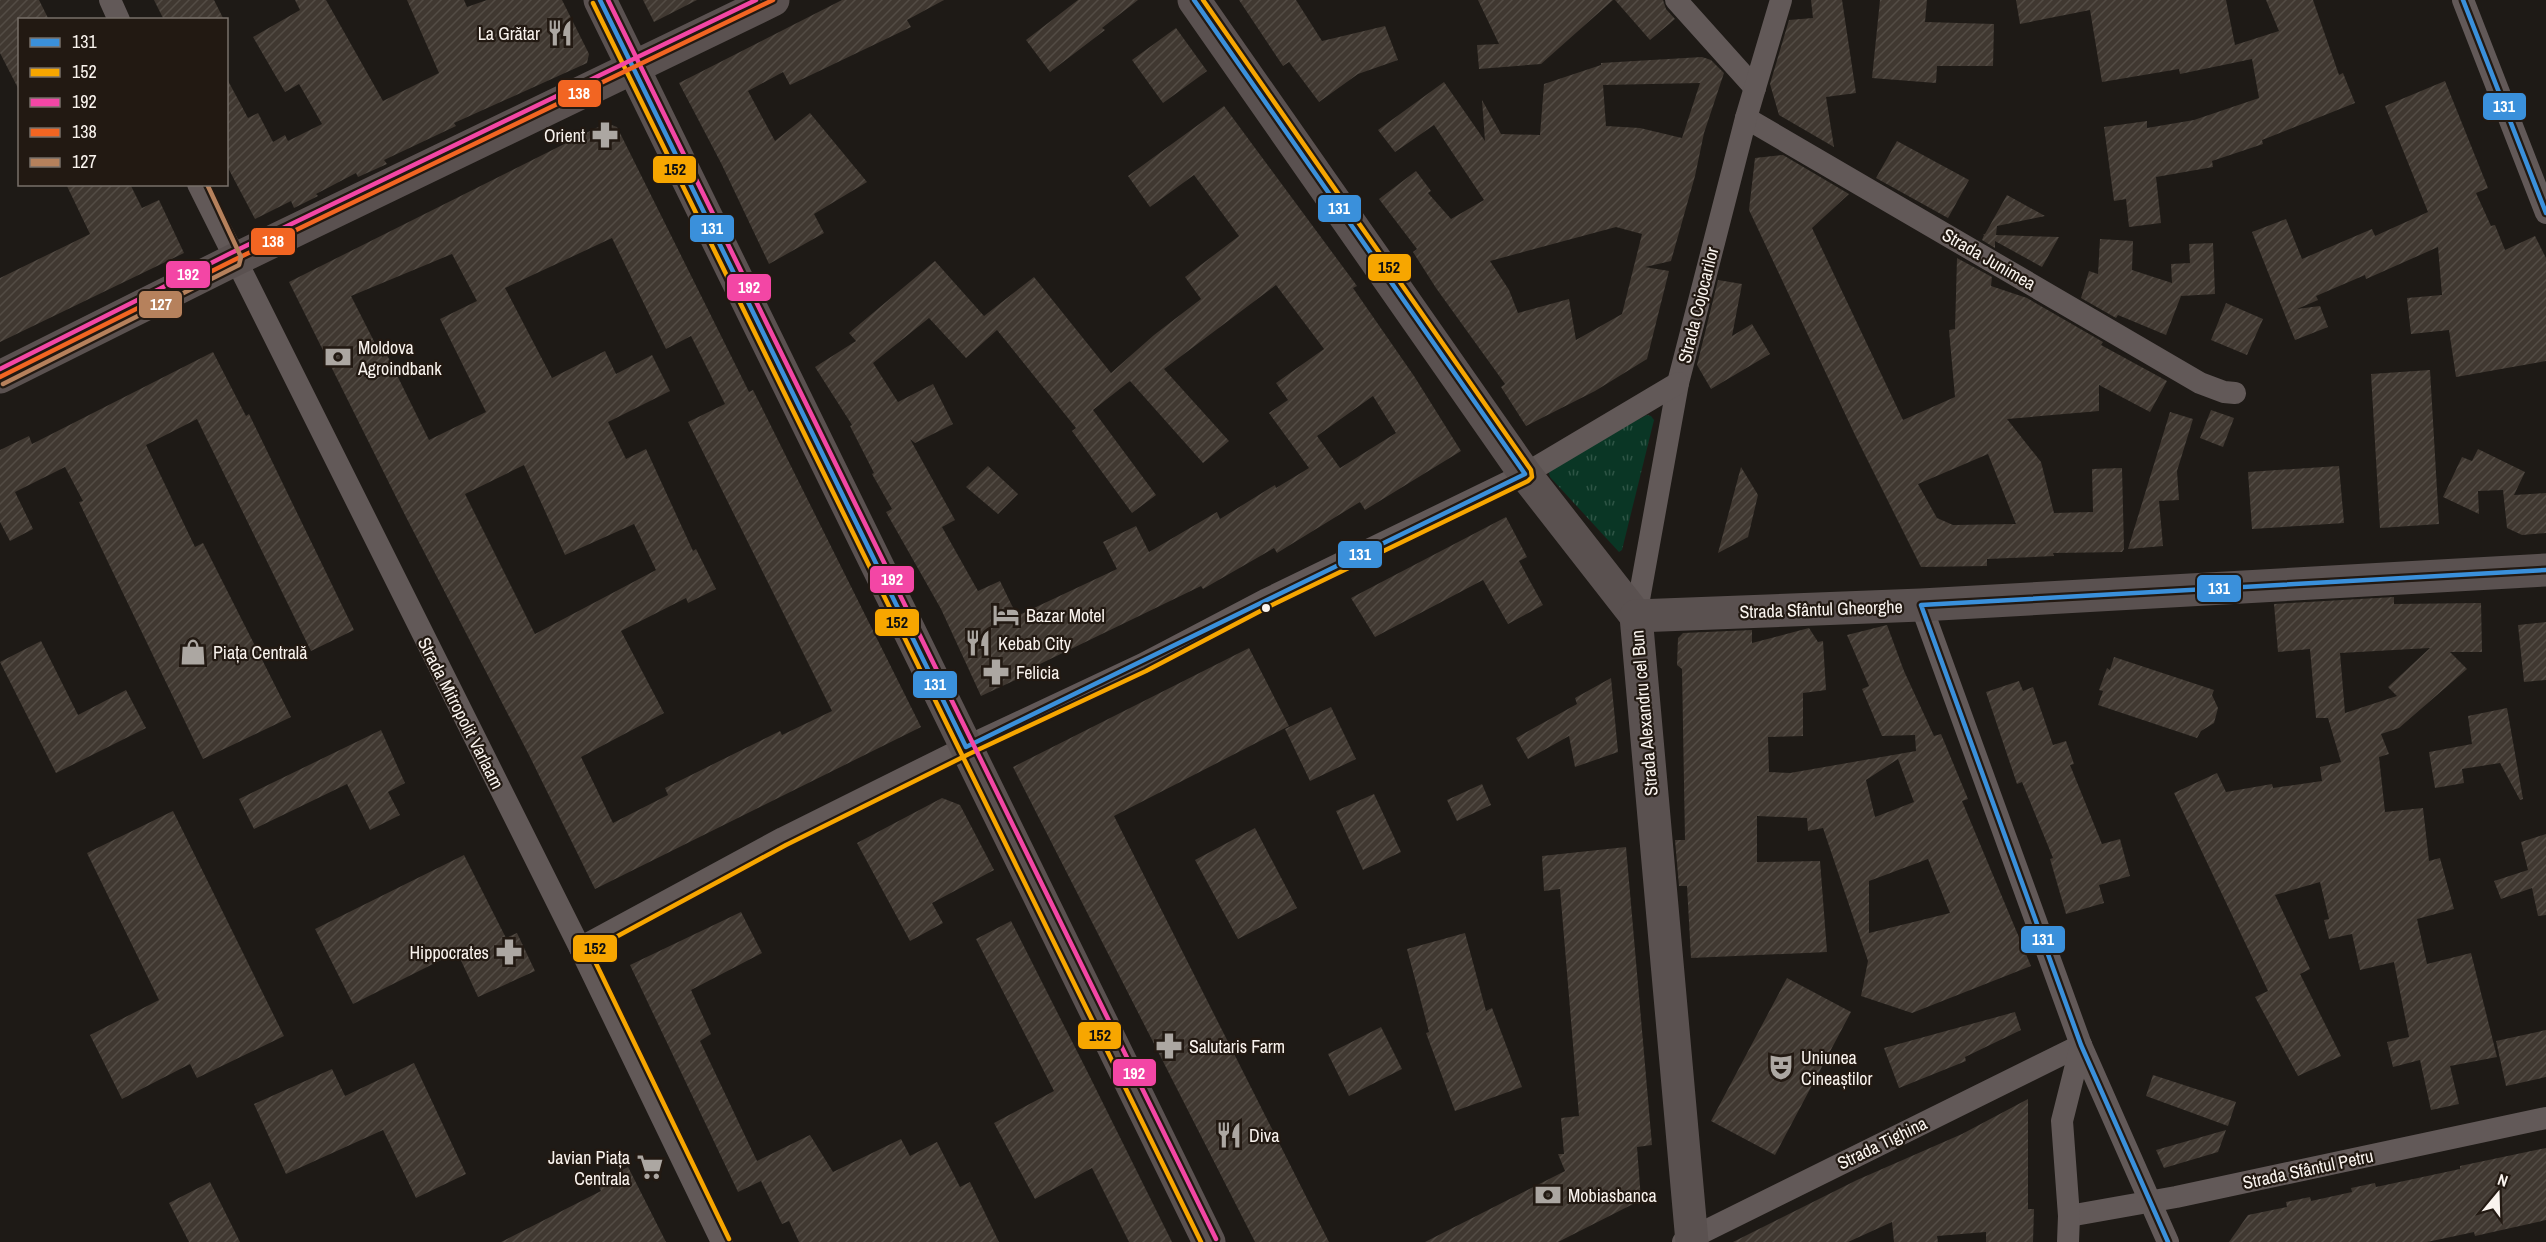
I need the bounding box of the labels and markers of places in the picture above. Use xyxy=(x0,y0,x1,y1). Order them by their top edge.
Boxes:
restaurant icon: La Grătar xyxy=(545,18,575,48)
place label: La Grătar xyxy=(478,21,540,46)
pharmacy icon: Orient xyxy=(590,120,620,150)
place label: Orient xyxy=(544,123,585,148)
place label: Moldova Agroindbank xyxy=(357,335,442,381)
bank icon: Moldova Agroindbank xyxy=(323,342,353,372)
hotel icon: Bazar Motel xyxy=(991,600,1021,630)
unlabelled marker xyxy=(1260,602,1272,614)
place label: Bazar Motel xyxy=(1026,603,1105,628)
restaurant icon: Kebab City xyxy=(963,628,993,658)
place label: Kebab City xyxy=(998,631,1072,656)
shop icon: Piața Centrală xyxy=(178,637,208,667)
place label: Piața Centrală xyxy=(213,640,307,665)
pharmacy icon: Felicia xyxy=(981,657,1011,687)
place label: Felicia xyxy=(1016,660,1060,685)
pharmacy icon: Hippocrates xyxy=(494,937,524,967)
place label: Hippocrates xyxy=(409,940,489,965)
pharmacy icon: Salutaris Farm xyxy=(1154,1031,1184,1061)
place label: Salutaris Farm xyxy=(1189,1034,1285,1059)
place label: Uniunea Cineaștilor xyxy=(1801,1045,1872,1091)
theatre icon: Uniunea Cineaștilor xyxy=(1766,1052,1796,1082)
restaurant icon: Diva xyxy=(1214,1120,1244,1150)
place label: Diva xyxy=(1249,1123,1279,1148)
place label: Javian Piața Centrala xyxy=(548,1145,630,1191)
supermarket icon: Javian Piața Centrala xyxy=(635,1152,665,1182)
bank icon: Mobiasbanca xyxy=(1533,1180,1563,1210)
place label: Mobiasbanca xyxy=(1568,1183,1657,1208)

